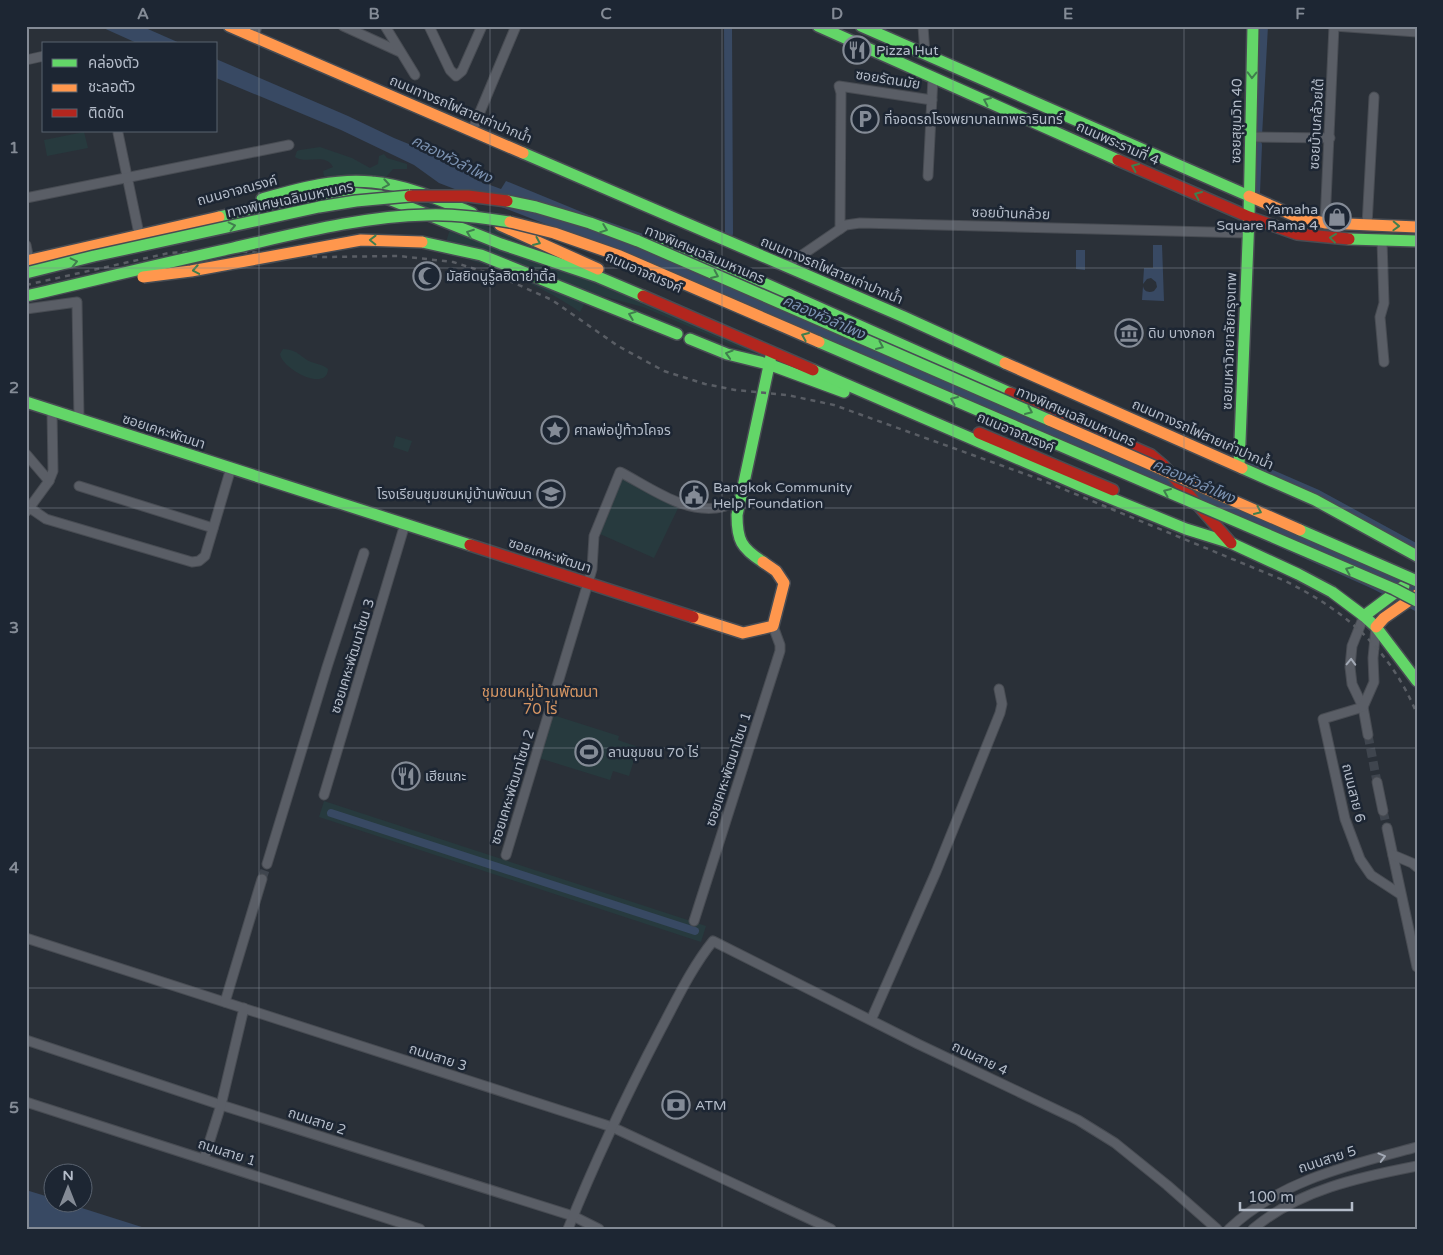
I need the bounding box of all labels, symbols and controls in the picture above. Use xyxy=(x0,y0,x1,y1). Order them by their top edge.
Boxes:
text: A xyxy=(137,4,149,24)
text: B xyxy=(368,4,380,24)
text: C xyxy=(600,4,612,24)
text: D xyxy=(831,4,843,24)
text: E xyxy=(1063,4,1073,24)
text: F xyxy=(1295,4,1305,24)
restaurant icon: Pizza Hut xyxy=(842,35,872,65)
legend xyxy=(42,42,218,132)
place label: Pizza Hut xyxy=(876,42,939,59)
text: คล่องตัว xyxy=(88,54,139,72)
street label: ซอยรัตนมัย xyxy=(854,66,922,93)
street label: ถนนทางรถไฟสายเก่าปากน้ำ xyxy=(387,70,535,147)
one-way arrow xyxy=(1247,72,1257,79)
text: ชะลอตัว xyxy=(88,78,135,96)
street label: ซอยสุขุมวิท 40 xyxy=(1227,78,1246,164)
street label: ซอยบ้านกล้วยใต้ xyxy=(1306,78,1327,170)
one-way arrow xyxy=(983,97,992,108)
text: ติดขัด xyxy=(88,104,124,122)
parking icon: ที่จอดรถโรงพยาบาลเทพธารินทร์ xyxy=(850,104,880,134)
place label: ที่จอดรถโรงพยาบาลเทพธารินทร์ xyxy=(884,109,1063,128)
street label: ถนนพระรามที่ 4 xyxy=(1074,116,1163,169)
water label: คลองหัวลำโพง xyxy=(409,131,496,187)
text: 1 xyxy=(9,138,19,158)
one-way arrow xyxy=(1131,163,1140,174)
street label: ถนนอาจณรงค์ xyxy=(195,172,279,209)
street label: ทางพิเศษเฉลิมมหานคร xyxy=(225,178,355,221)
one-way arrow xyxy=(381,178,390,188)
one-way arrow xyxy=(1194,190,1203,201)
place label: Yamaha Square Rama 4 xyxy=(1216,201,1318,234)
shop icon: Yamaha Square Rama 4 xyxy=(1322,202,1352,232)
street label: ซอยบ้านกล้วย xyxy=(971,204,1050,223)
one-way arrow xyxy=(228,221,237,232)
street label: ทางพิเศษเฉลิมมหานคร xyxy=(642,221,768,287)
one-way arrow xyxy=(1392,221,1400,231)
one-way arrow xyxy=(599,222,608,233)
one-way arrow xyxy=(466,229,475,239)
street label: ถนนทางรถไฟสายเก่าปากน้ำ xyxy=(758,231,906,308)
one-way arrow xyxy=(1329,233,1337,244)
one-way arrow xyxy=(369,235,377,245)
one-way arrow xyxy=(532,235,541,246)
street label: ถนนอาจณรงค์ xyxy=(603,248,685,297)
one-way arrow xyxy=(69,257,78,268)
mosque icon: มัสยิดนูรู้ลฮิดาย่าติ้ล xyxy=(412,261,442,291)
one-way arrow xyxy=(192,264,200,274)
place label: มัสยิดนูรู้ลฮิดาย่าติ้ล xyxy=(446,267,556,285)
one-way arrow xyxy=(710,268,719,279)
street label: ซอยมหาวิทยาลัยกรุงเทพ xyxy=(1219,272,1240,410)
water label: คลองหัวลำโพง xyxy=(780,291,869,344)
one-way arrow xyxy=(628,311,637,321)
museum icon: ดิบ บางกอก xyxy=(1114,318,1144,348)
place label: ดิบ บางกอก xyxy=(1148,325,1215,342)
one-way arrow xyxy=(801,331,810,342)
one-way arrow xyxy=(875,340,884,351)
one-way arrow xyxy=(725,349,733,359)
text: 2 xyxy=(9,378,19,398)
street label: ทางพิเศษเฉลิมมหานคร xyxy=(1014,383,1138,450)
street label: ถนนทางรถไฟสายเก่าปากน้ำ xyxy=(1129,394,1277,473)
one-way arrow xyxy=(950,395,959,406)
one-way arrow xyxy=(1024,405,1033,416)
street label: ถนนอาจณรงค์ xyxy=(975,409,1057,456)
street label: ซอยเคหะพัฒนา xyxy=(120,410,208,453)
place icon: ศาลพ่อปู่ท้าวโคจร xyxy=(540,415,570,445)
place label: ศาลพ่อปู่ท้าวโคจร xyxy=(574,422,671,439)
water label: คลองหัวลำโพง xyxy=(1150,455,1239,508)
school or university icon: โรงเรียนชุมชนหมู่บ้านพัฒนา xyxy=(536,479,566,509)
place label: Bangkok Community Help Foundation xyxy=(713,479,853,512)
public building icon: Bangkok Community Help Foundation xyxy=(679,480,709,510)
place label: โรงเรียนชุมชนหมู่บ้านพัฒนา xyxy=(377,486,532,503)
one-way arrow xyxy=(1163,487,1172,498)
one-way arrow xyxy=(1253,505,1262,516)
street label: ซอยเคหะพัฒนา xyxy=(506,534,594,577)
one-way arrow xyxy=(1345,565,1354,576)
street label: ซอยเคหะพัฒนาโซน 3 xyxy=(327,597,378,716)
text: 3 xyxy=(9,618,19,638)
one-way arrow xyxy=(1346,657,1356,665)
district label: ชุมชนหมู่บ้านพัฒนา 70 ไร่ xyxy=(482,683,598,718)
street label: ซอยเคหะพัฒนาโซน 1 xyxy=(702,710,755,828)
street label: ซอยเคหะพัฒนาโซน 2 xyxy=(487,728,538,847)
sports icon: ลานชุมชน 70 ไร่ xyxy=(574,737,604,767)
place label: ลานชุมชน 70 ไร่ xyxy=(608,744,699,761)
restaurant icon: เฮียแกะ xyxy=(391,761,421,791)
street label: ถนนสาย 6 xyxy=(1338,762,1369,824)
place label: เฮียแกะ xyxy=(425,768,466,785)
text: 4 xyxy=(9,858,19,878)
street label: ถนนสาย 4 xyxy=(949,1038,1011,1079)
street label: ถนนสาย 3 xyxy=(407,1040,469,1075)
bank icon: ATM xyxy=(661,1090,691,1120)
place label: ATM xyxy=(695,1097,727,1114)
text: 5 xyxy=(9,1098,19,1118)
street label: ถนนสาย 2 xyxy=(286,1104,348,1139)
street label: ถนนสาย 1 xyxy=(196,1135,258,1170)
street label: ถนนสาย 5 xyxy=(1296,1142,1358,1177)
one-way arrow xyxy=(1377,1152,1385,1162)
north arrow xyxy=(42,1162,92,1212)
text: N xyxy=(62,1167,74,1184)
scale bar xyxy=(1240,1180,1353,1212)
text: 100 m xyxy=(1248,1188,1294,1206)

